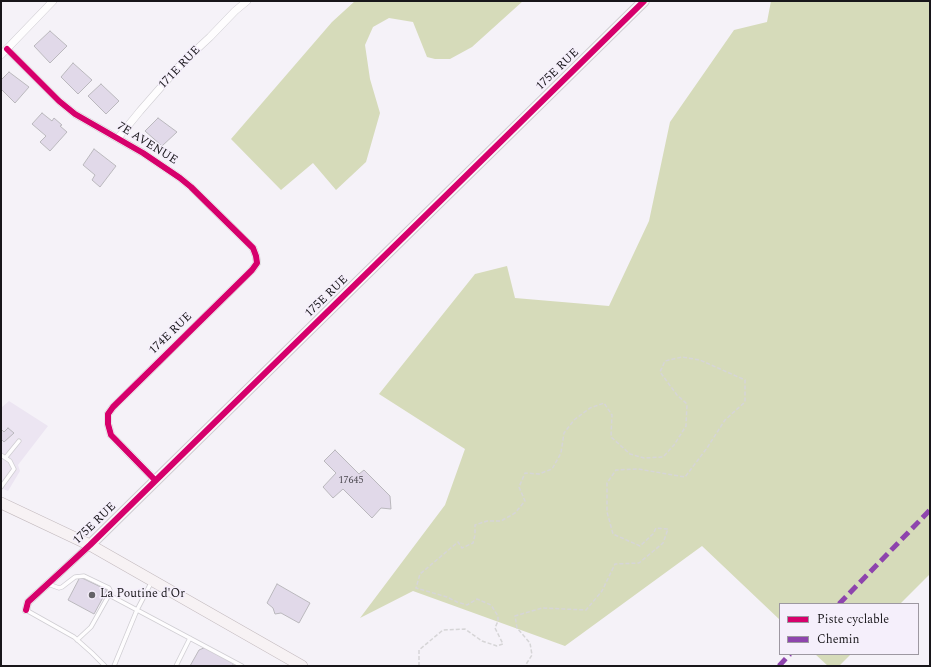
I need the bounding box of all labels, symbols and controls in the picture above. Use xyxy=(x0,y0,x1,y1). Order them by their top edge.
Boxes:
street label: 171E RUE xyxy=(156,44,204,92)
street label: 175E RUE xyxy=(534,46,582,94)
street label: 7E AVENUE xyxy=(114,120,180,168)
street label: 175E RUE xyxy=(303,273,351,321)
street label: 174E RUE xyxy=(147,310,195,358)
house number: 17645 xyxy=(339,475,363,487)
street label: 175E RUE xyxy=(71,500,119,548)
place label: La Poutine d'Or xyxy=(100,588,185,602)
marker: La Poutine d'Or xyxy=(87,590,97,600)
legend xyxy=(779,603,919,655)
text: Piste cyclable xyxy=(817,610,889,629)
text: Chemin xyxy=(817,630,860,649)

